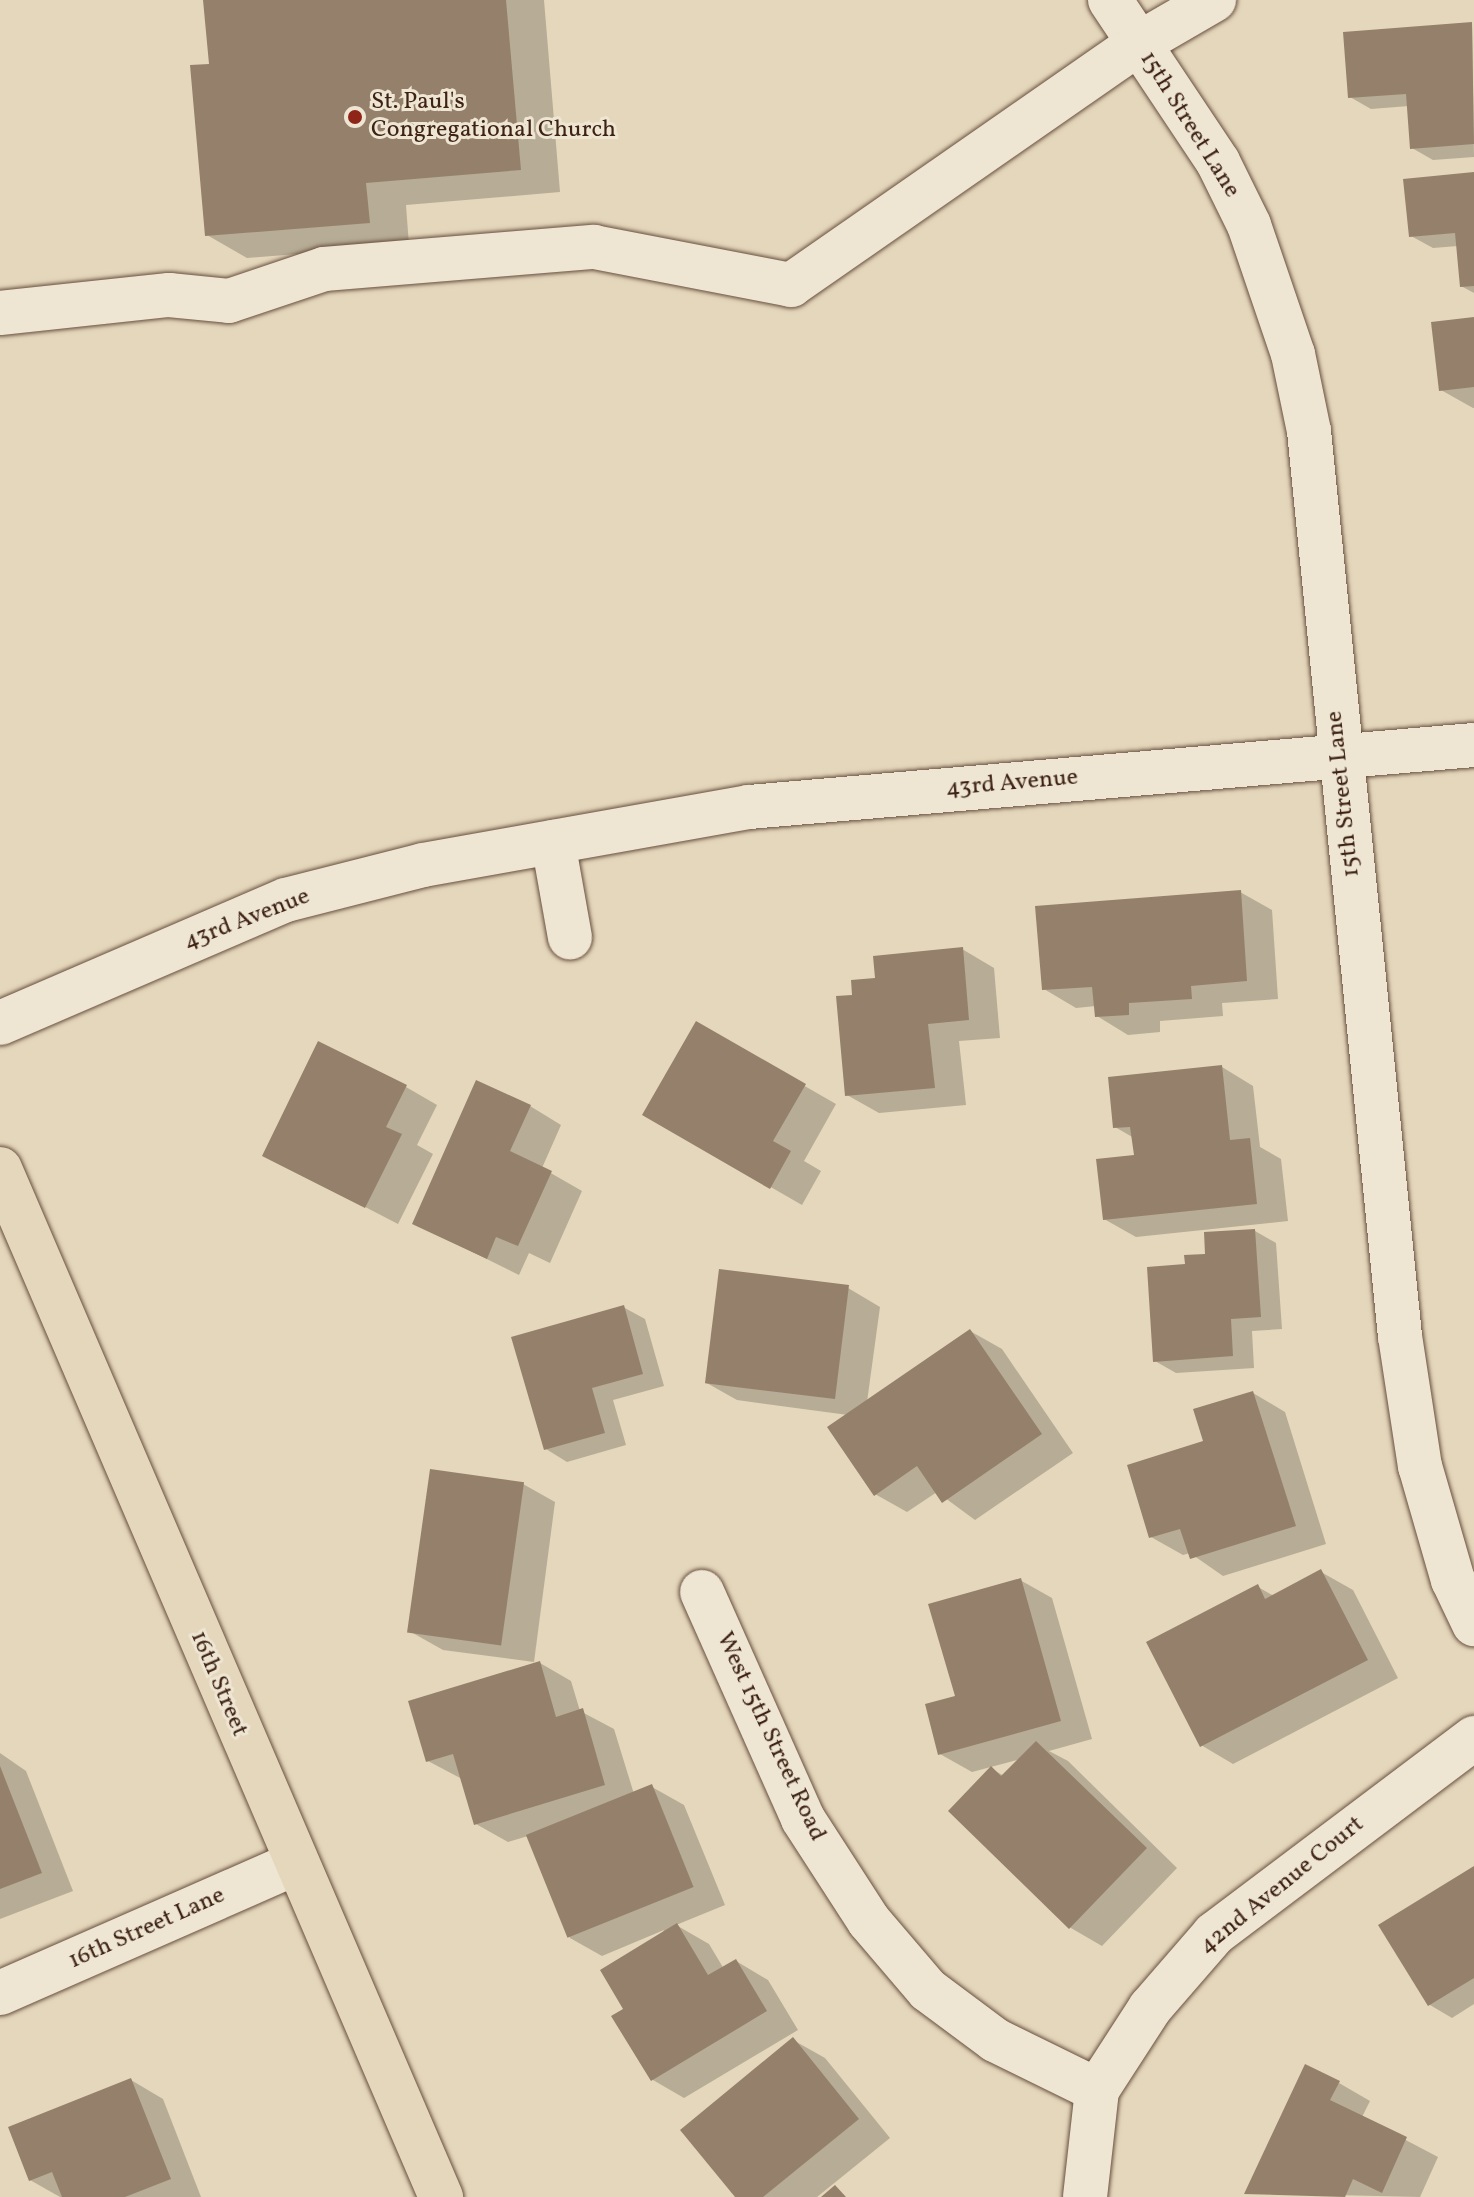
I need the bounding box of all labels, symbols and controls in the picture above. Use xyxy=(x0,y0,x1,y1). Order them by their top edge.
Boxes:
street label: 15th Street Lane xyxy=(1132,46,1246,204)
place label: St. Paul's Congregational Church xyxy=(371,89,616,145)
marker: St. Paul's Congregational Church xyxy=(346,108,364,126)
street label: 15th Street Lane xyxy=(1321,709,1367,879)
street label: 43rd Avenue xyxy=(945,764,1079,804)
street label: 43rd Avenue xyxy=(180,883,314,957)
street label: 16th Street xyxy=(183,1627,253,1741)
street label: West 15th Street Road xyxy=(709,1628,831,1846)
street label: 42nd Avenue Court xyxy=(1194,1811,1370,1961)
street label: 16th Street Lane xyxy=(65,1882,229,1976)

